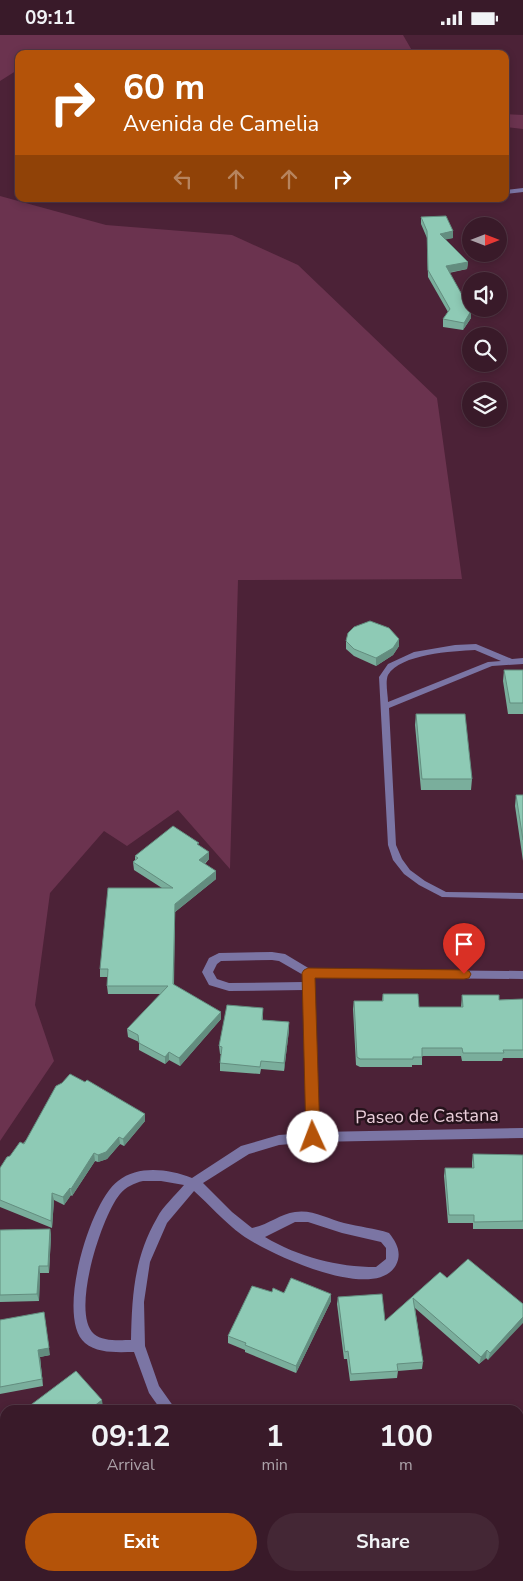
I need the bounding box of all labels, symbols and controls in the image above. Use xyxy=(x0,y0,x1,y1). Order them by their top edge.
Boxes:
text: 09:11 xyxy=(25,5,75,31)
text: 60 m xyxy=(123,64,205,111)
icon: right xyxy=(40,70,105,135)
text: Avenida de Camelia xyxy=(123,109,319,139)
icon: left xyxy=(169,165,197,193)
icon: ahead xyxy=(222,165,250,193)
icon: ahead xyxy=(275,165,303,193)
icon: right xyxy=(328,165,356,193)
north arrow xyxy=(462,217,508,263)
map controls xyxy=(462,217,507,427)
button: sound xyxy=(462,272,507,317)
button: search xyxy=(462,327,507,372)
button: layers xyxy=(462,382,507,427)
pin xyxy=(443,923,485,974)
icon: arrive xyxy=(450,930,478,958)
street label: Paseo de Castana xyxy=(355,1103,499,1129)
position arrow xyxy=(286,1110,338,1162)
text: 09:12 xyxy=(91,1416,170,1457)
text: 1 xyxy=(266,1416,284,1457)
text: 100 xyxy=(379,1416,433,1457)
text: Arrival xyxy=(107,1454,155,1476)
text: min xyxy=(261,1454,288,1476)
text: m xyxy=(399,1454,413,1476)
button: Exit xyxy=(25,1513,257,1571)
button: Share xyxy=(267,1513,499,1571)

